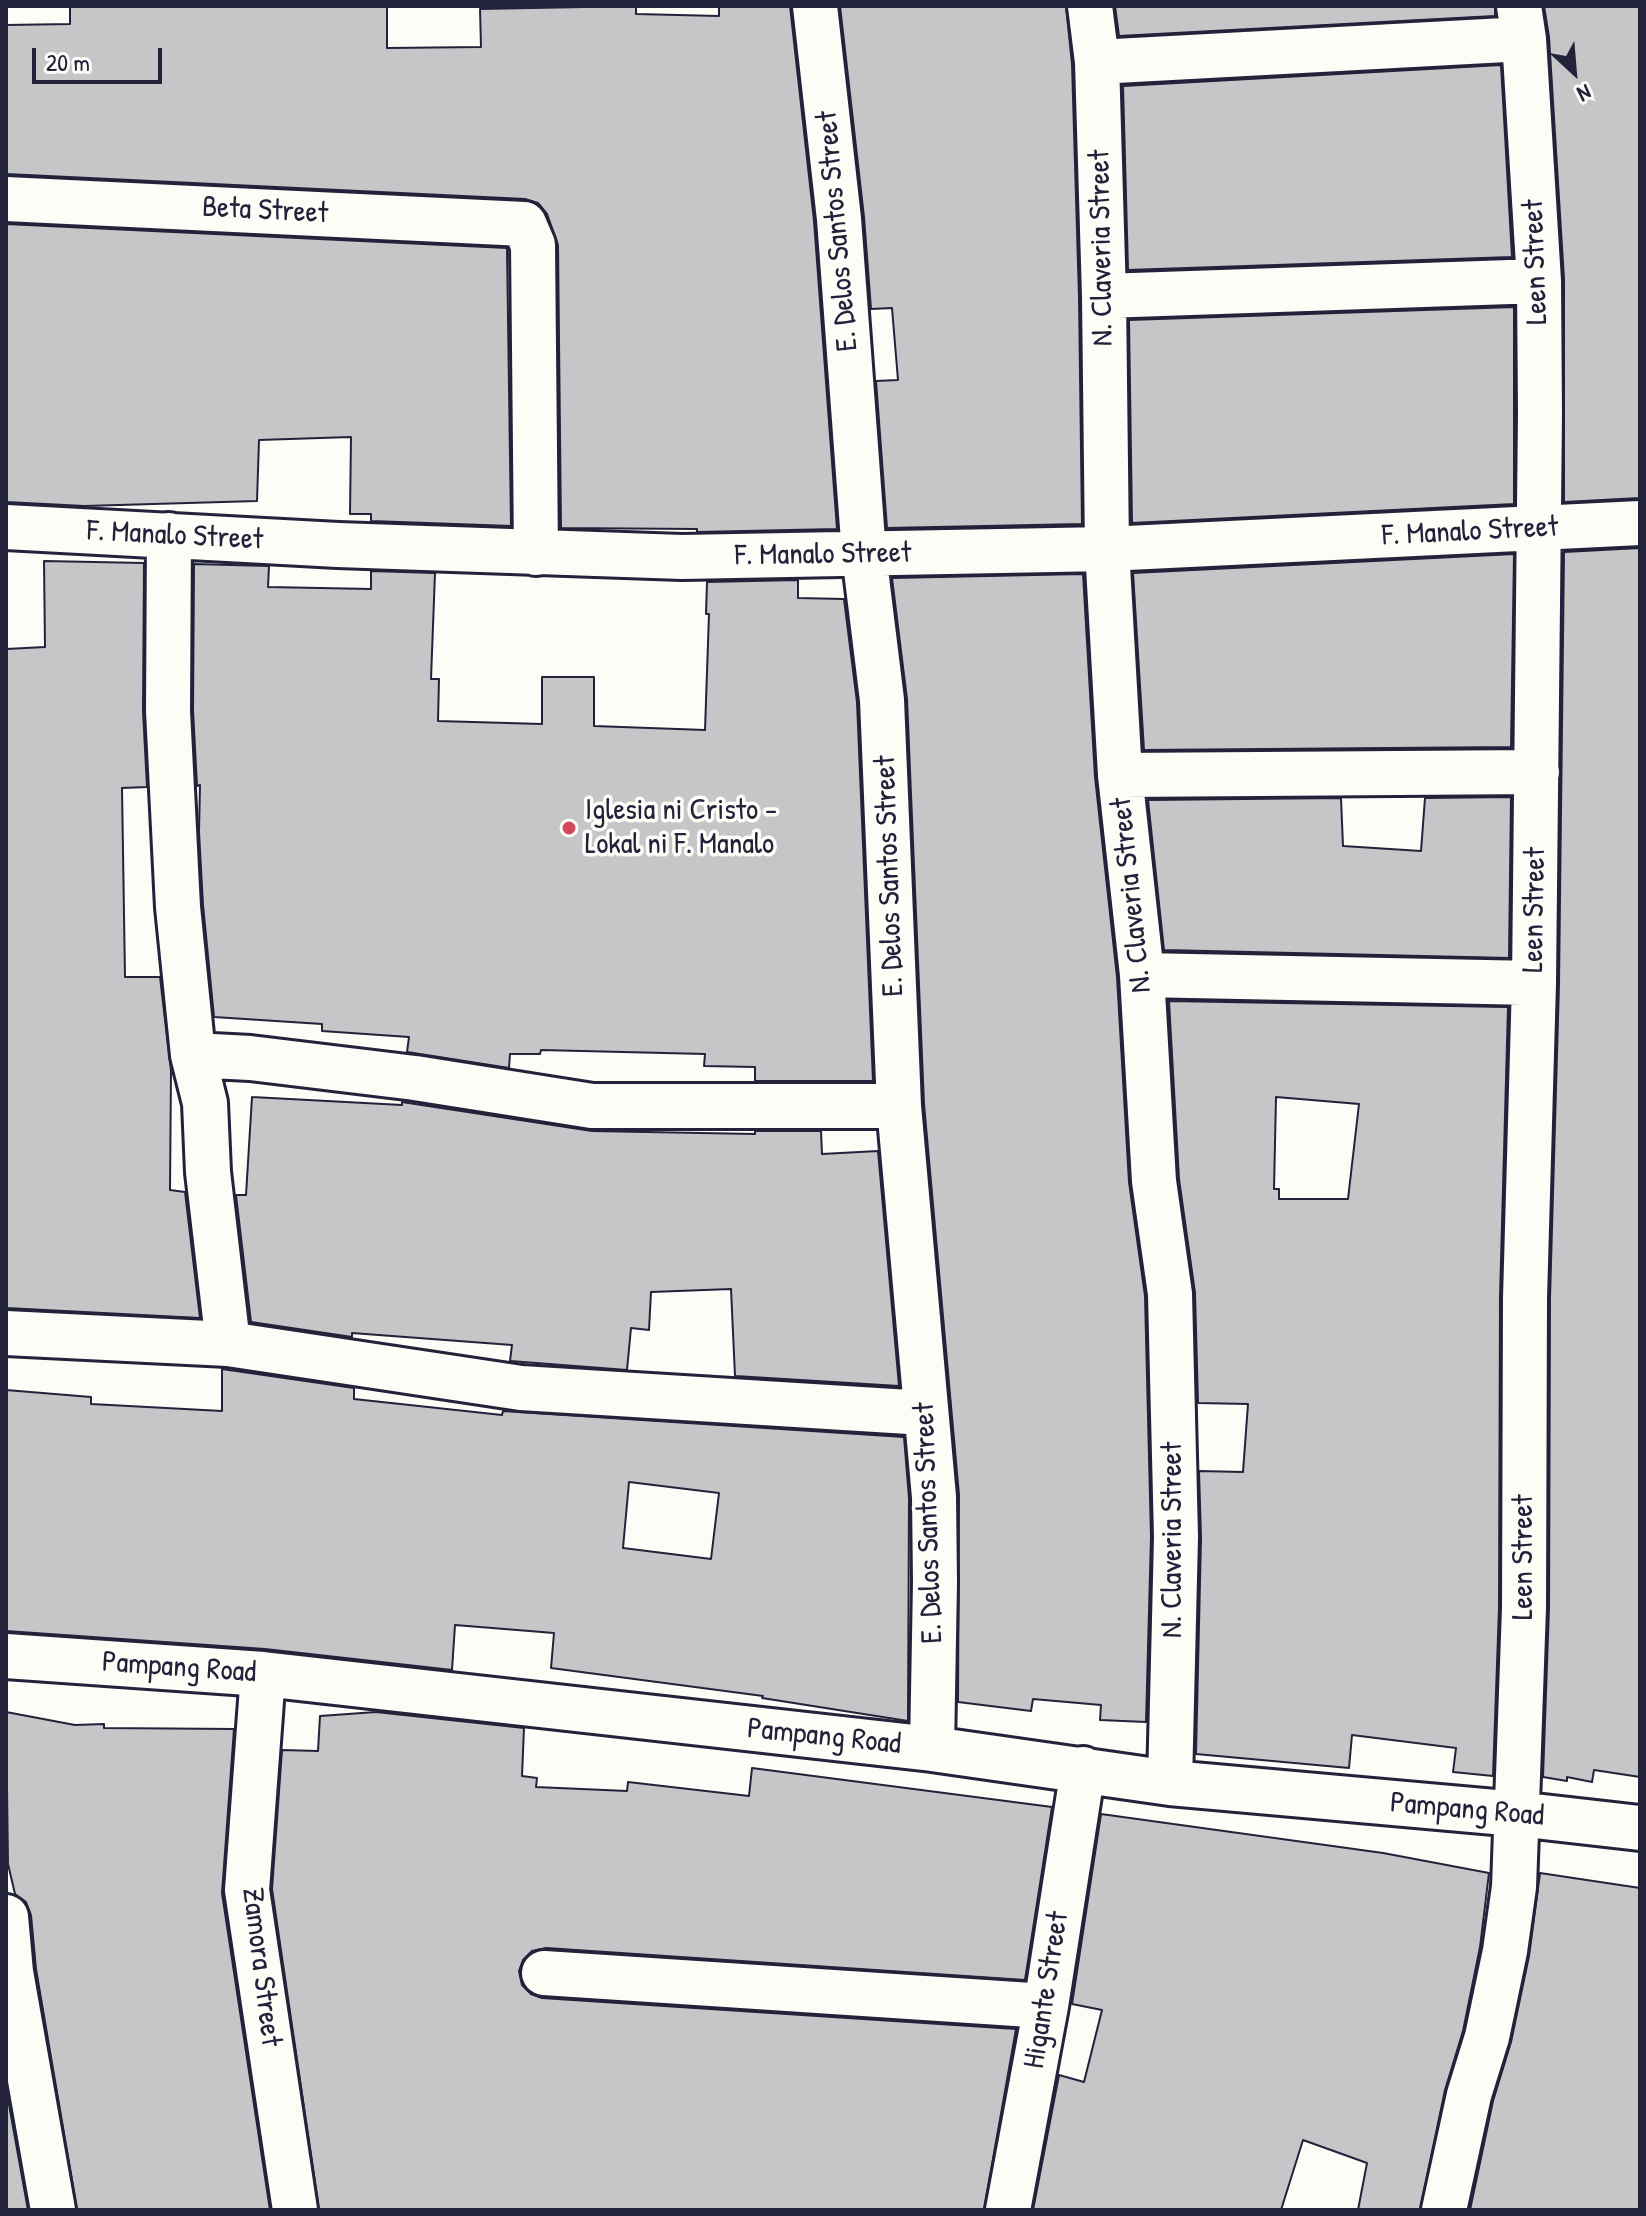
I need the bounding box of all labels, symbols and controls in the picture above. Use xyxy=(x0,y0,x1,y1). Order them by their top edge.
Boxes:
scale bar xyxy=(36,32,166,82)
north arrow xyxy=(1534,32,1614,112)
text: 20 m xyxy=(46,46,90,78)
text: N xyxy=(1573,78,1596,110)
street label: E. Delos Santos Street xyxy=(810,109,866,353)
street label: N. Claveria Street xyxy=(1082,150,1122,346)
street label: Beta Street xyxy=(201,190,329,232)
street label: Leen Street xyxy=(1516,199,1556,325)
street label: F. Manalo Street xyxy=(1381,509,1559,555)
street label: F. Manalo Street xyxy=(86,513,264,559)
street label: F. Manalo Street xyxy=(735,535,911,575)
street label: E. Delos Santos Street xyxy=(868,755,912,997)
place label: Iglesia ni Cristo - Lokal ni F. Manalo xyxy=(585,793,777,864)
street label: N. Claveria Street xyxy=(1104,796,1160,994)
marker: Iglesia ni Cristo - Lokal ni F. Manalo xyxy=(560,819,578,837)
street label: Leen Street xyxy=(1516,847,1554,973)
street label: E. Delos Santos Street xyxy=(907,1402,951,1644)
street label: N. Claveria Street xyxy=(1155,1442,1191,1638)
street label: Leen Street xyxy=(1506,1494,1542,1620)
street label: Pampang Road xyxy=(101,1645,257,1691)
street label: Pampang Road xyxy=(745,1711,903,1763)
street label: Pampang Road xyxy=(1389,1785,1545,1835)
street label: Zamora Street xyxy=(233,1886,289,2048)
street label: Higante Street xyxy=(1017,1909,1077,2071)

